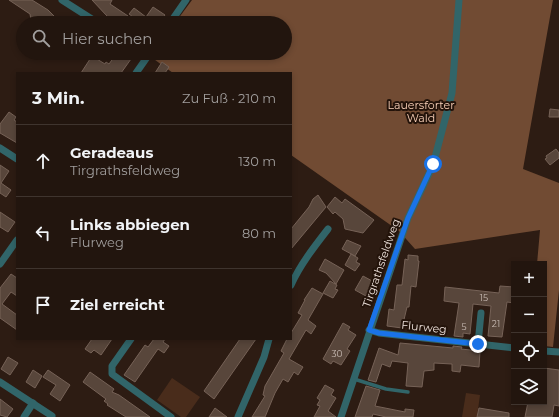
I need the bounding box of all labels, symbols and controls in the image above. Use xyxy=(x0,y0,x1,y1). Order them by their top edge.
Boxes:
search box xyxy=(16,16,292,60)
icon: search xyxy=(30,27,52,49)
text: Hier suchen xyxy=(62,29,152,48)
text: 3 Min. xyxy=(32,88,84,108)
text: Zu Fuß · 210 m xyxy=(182,90,276,106)
park label: Lauersforter Wald xyxy=(387,98,455,125)
text: Geradeaus xyxy=(70,143,153,162)
icon: ahead xyxy=(32,150,54,172)
text: 130 m xyxy=(238,153,276,169)
route start xyxy=(424,155,442,173)
text: Tirgrathsfeldweg xyxy=(70,162,180,178)
text: Links abbiegen xyxy=(70,215,190,234)
street label: Tirgrathsfeldweg xyxy=(359,217,403,309)
icon: left xyxy=(32,222,54,244)
text: 80 m xyxy=(242,225,276,241)
text: Flurweg xyxy=(70,234,124,250)
map controls xyxy=(511,261,547,405)
button: + xyxy=(511,261,547,297)
house number: 15 xyxy=(480,292,488,303)
icon: arrive xyxy=(32,294,54,316)
text: Ziel erreicht xyxy=(70,295,165,314)
button: − xyxy=(511,297,547,333)
street label: Flurweg xyxy=(401,318,447,336)
house number: 21 xyxy=(492,318,500,329)
house number: 5 xyxy=(461,321,467,332)
button: locate xyxy=(511,333,547,369)
route end xyxy=(469,335,487,353)
house number: 30 xyxy=(331,348,343,359)
button: layers xyxy=(511,369,547,405)

